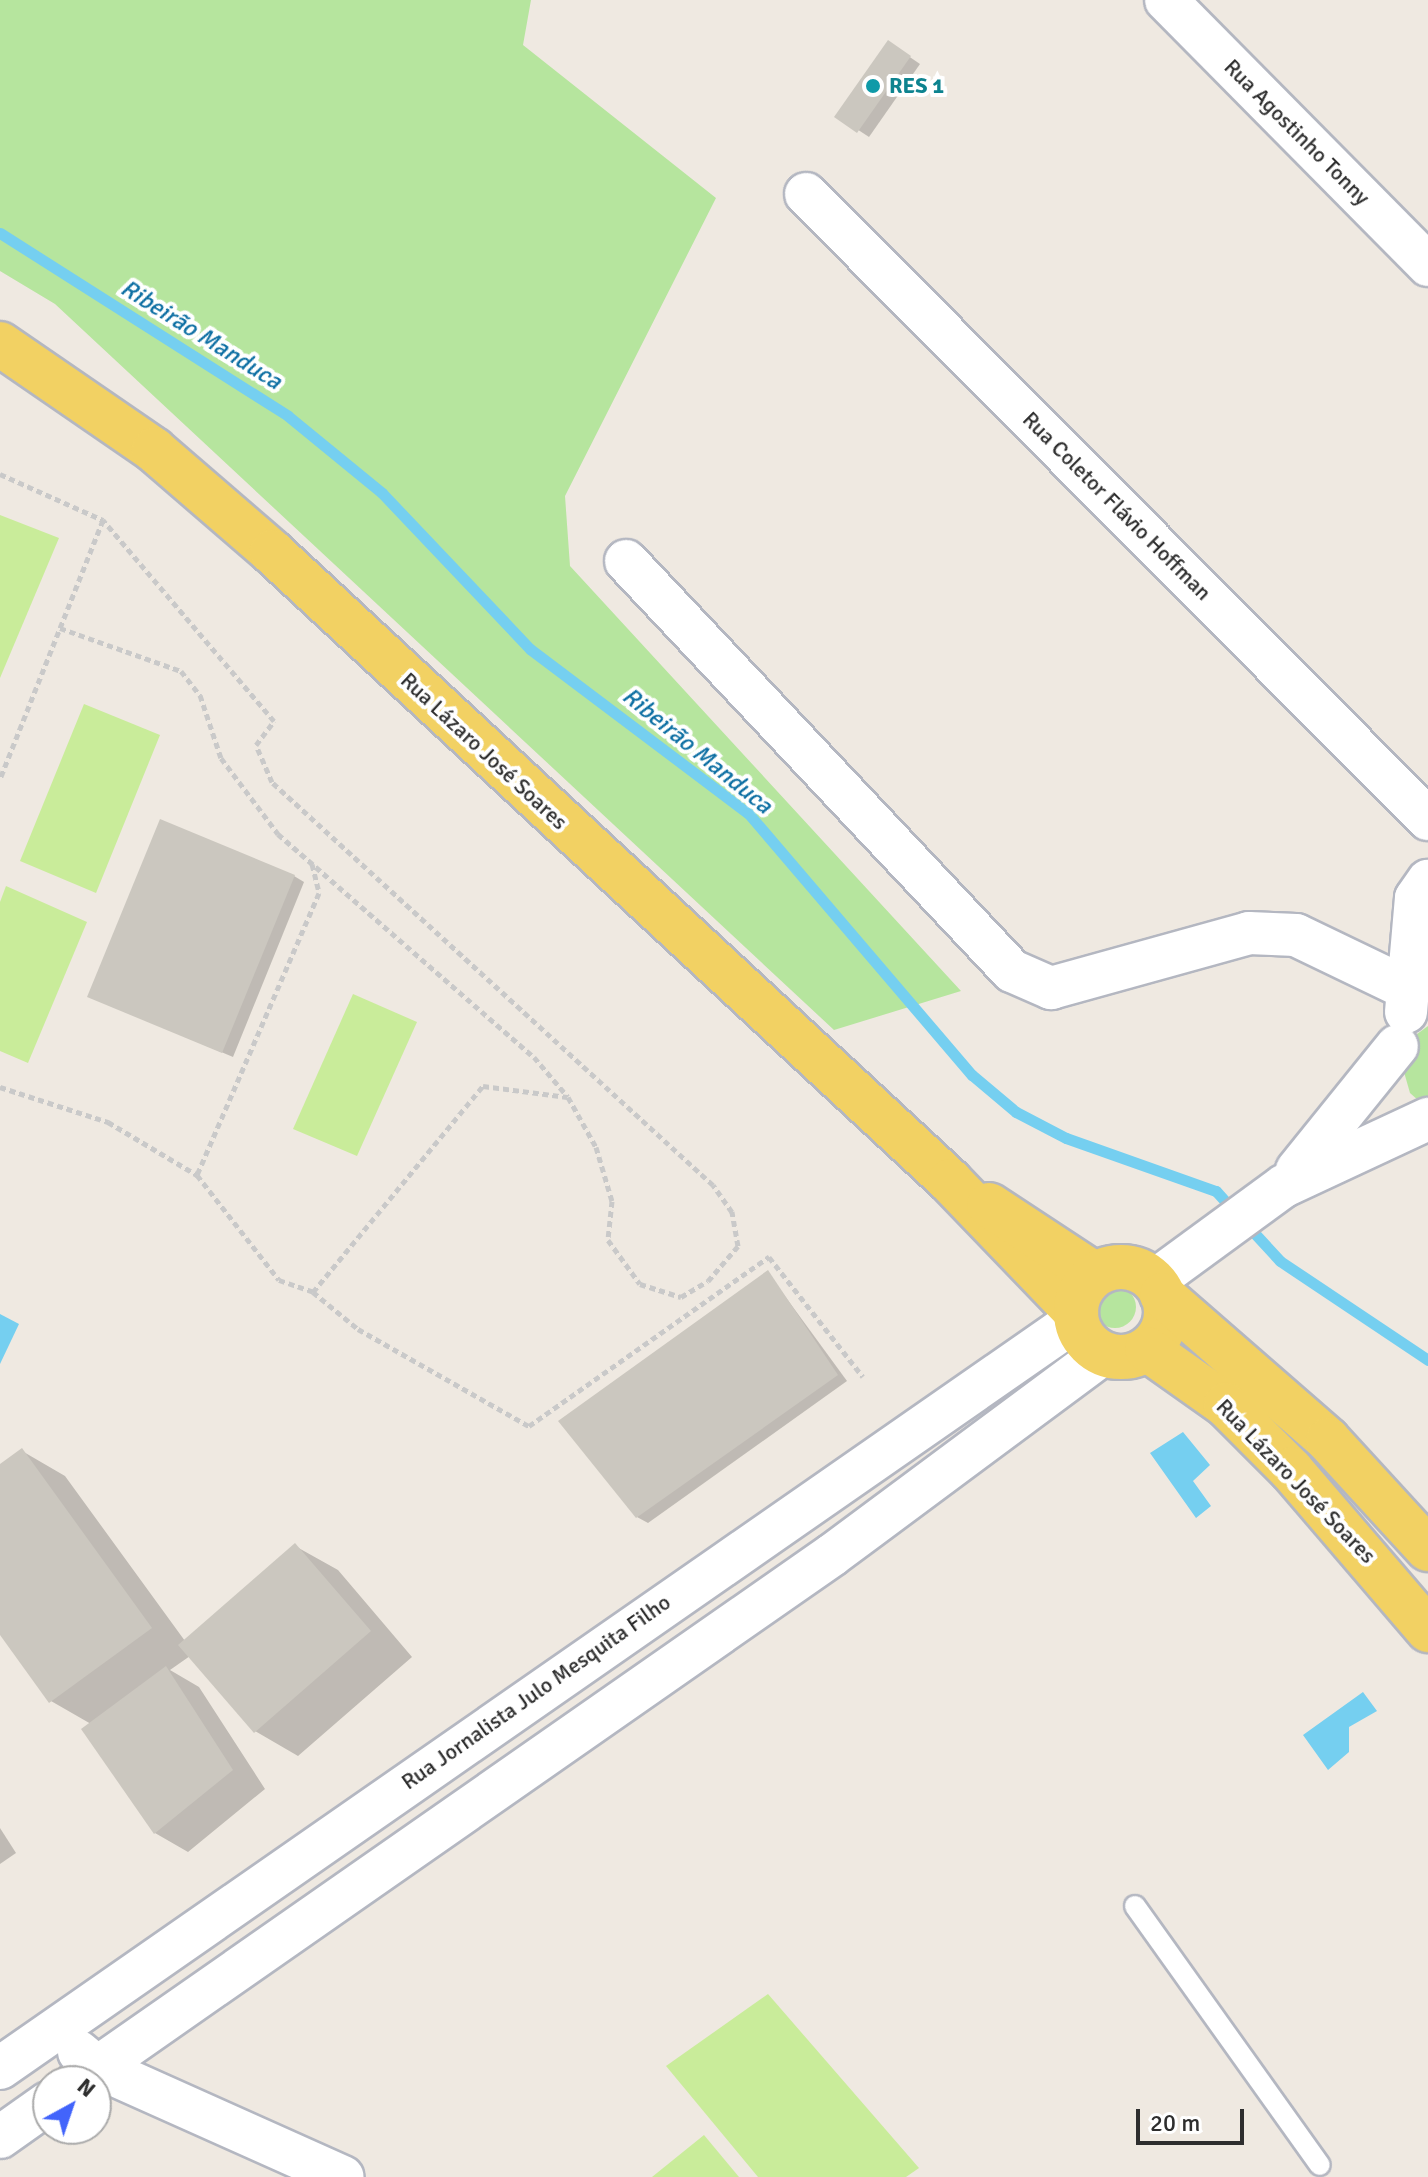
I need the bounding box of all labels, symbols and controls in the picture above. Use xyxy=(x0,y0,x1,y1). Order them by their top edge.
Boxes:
street label: Rua Agostinho Tonny xyxy=(1219,54,1375,210)
place label: RES 1 xyxy=(889,73,944,99)
marker: RES 1 xyxy=(864,77,882,95)
water label: Ribeirão Manduca xyxy=(115,274,287,396)
street label: Rua Coletor Flávio Hoffman xyxy=(1017,406,1217,606)
street label: Rua Lázaro José Soares xyxy=(395,667,573,835)
water label: Ribeirão Manduca xyxy=(616,682,778,820)
street label: Rua Lázaro José Soares xyxy=(1211,1393,1381,1569)
street label: Rua Jornalista Julo Mesquita Filho xyxy=(396,1589,676,1795)
north arrow xyxy=(32,2065,112,2145)
text: N xyxy=(72,2073,101,2103)
scale bar xyxy=(1140,2093,1248,2143)
text: 20 m xyxy=(1150,2108,1200,2138)

